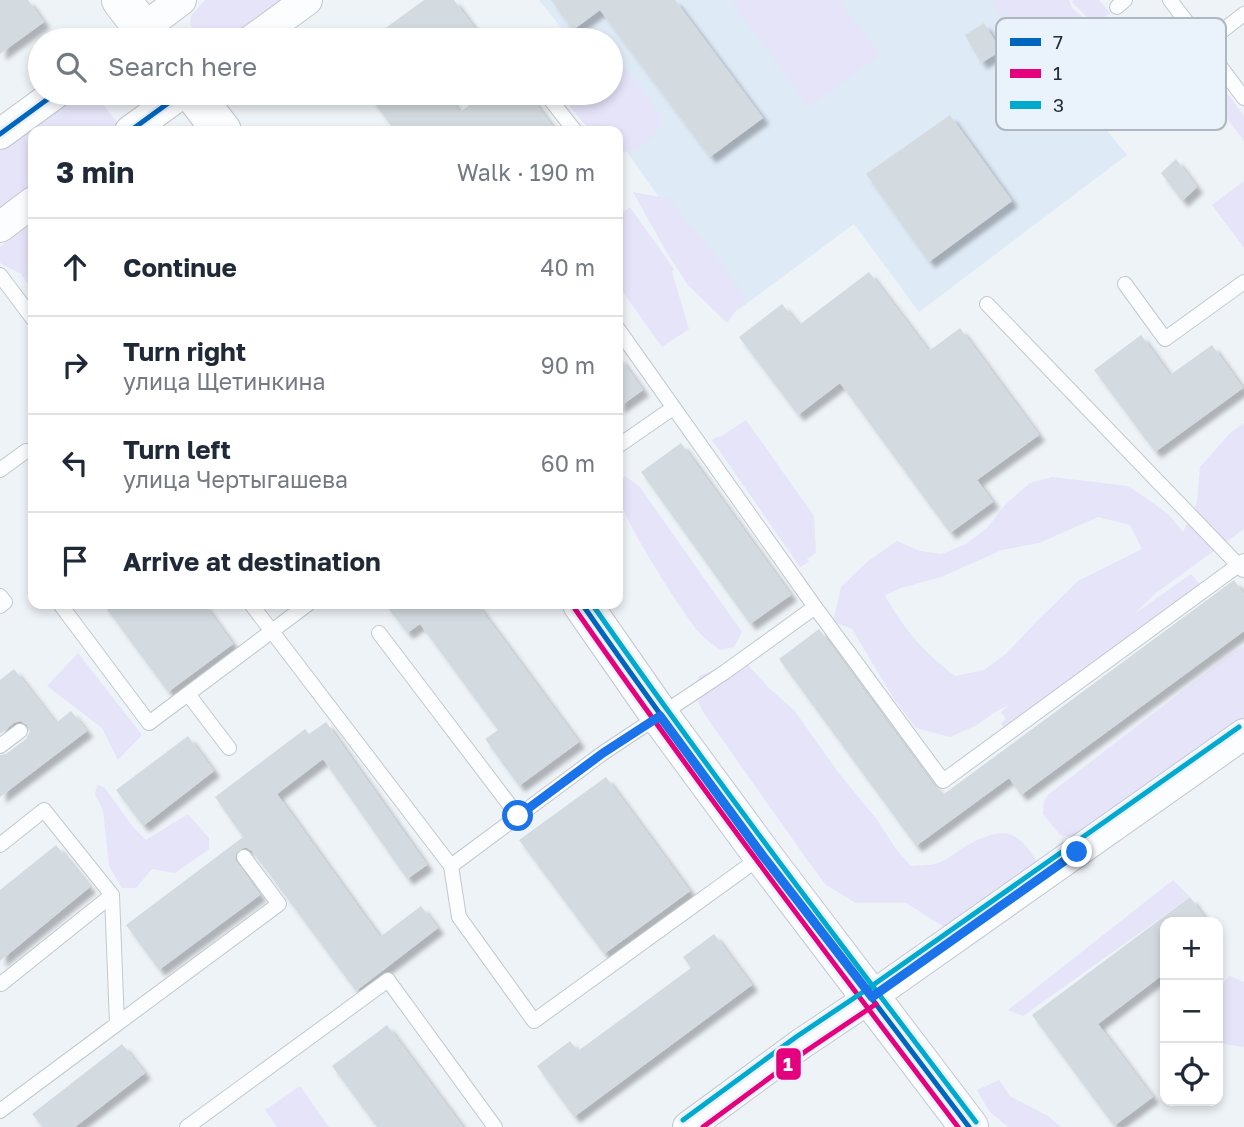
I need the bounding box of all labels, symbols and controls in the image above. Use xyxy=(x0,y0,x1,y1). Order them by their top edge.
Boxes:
legend xyxy=(996,18,1226,130)
search box xyxy=(28,28,623,105)
text: 7 xyxy=(1053,30,1063,53)
icon: search xyxy=(52,48,90,86)
text: Search here xyxy=(108,51,257,82)
text: 1 xyxy=(1053,61,1062,84)
text: 3 xyxy=(1053,93,1064,116)
text: 3 min xyxy=(56,154,134,190)
text: Walk · 190 m xyxy=(457,158,595,186)
icon: ahead xyxy=(56,248,94,286)
text: Continue xyxy=(123,252,237,283)
text: 40 m xyxy=(541,253,595,281)
text: Turn right xyxy=(123,336,246,367)
icon: right xyxy=(56,346,94,384)
text: 90 m xyxy=(541,351,595,379)
text: улица Щетинкина xyxy=(123,367,326,395)
text: Turn left xyxy=(123,434,231,465)
icon: left xyxy=(56,444,94,482)
text: 60 m xyxy=(541,449,595,477)
text: улица Чертыгашева xyxy=(123,465,348,493)
icon: arrive xyxy=(56,542,94,580)
text: Arrive at destination xyxy=(123,546,381,577)
route start xyxy=(502,800,533,831)
route end xyxy=(1061,836,1092,867)
map controls xyxy=(1160,917,1223,1106)
button: + xyxy=(1160,917,1223,980)
button: − xyxy=(1160,980,1223,1043)
button: locate xyxy=(1160,1043,1223,1106)
line badge: 1 xyxy=(775,1047,802,1081)
text: 1 xyxy=(783,1052,793,1075)

